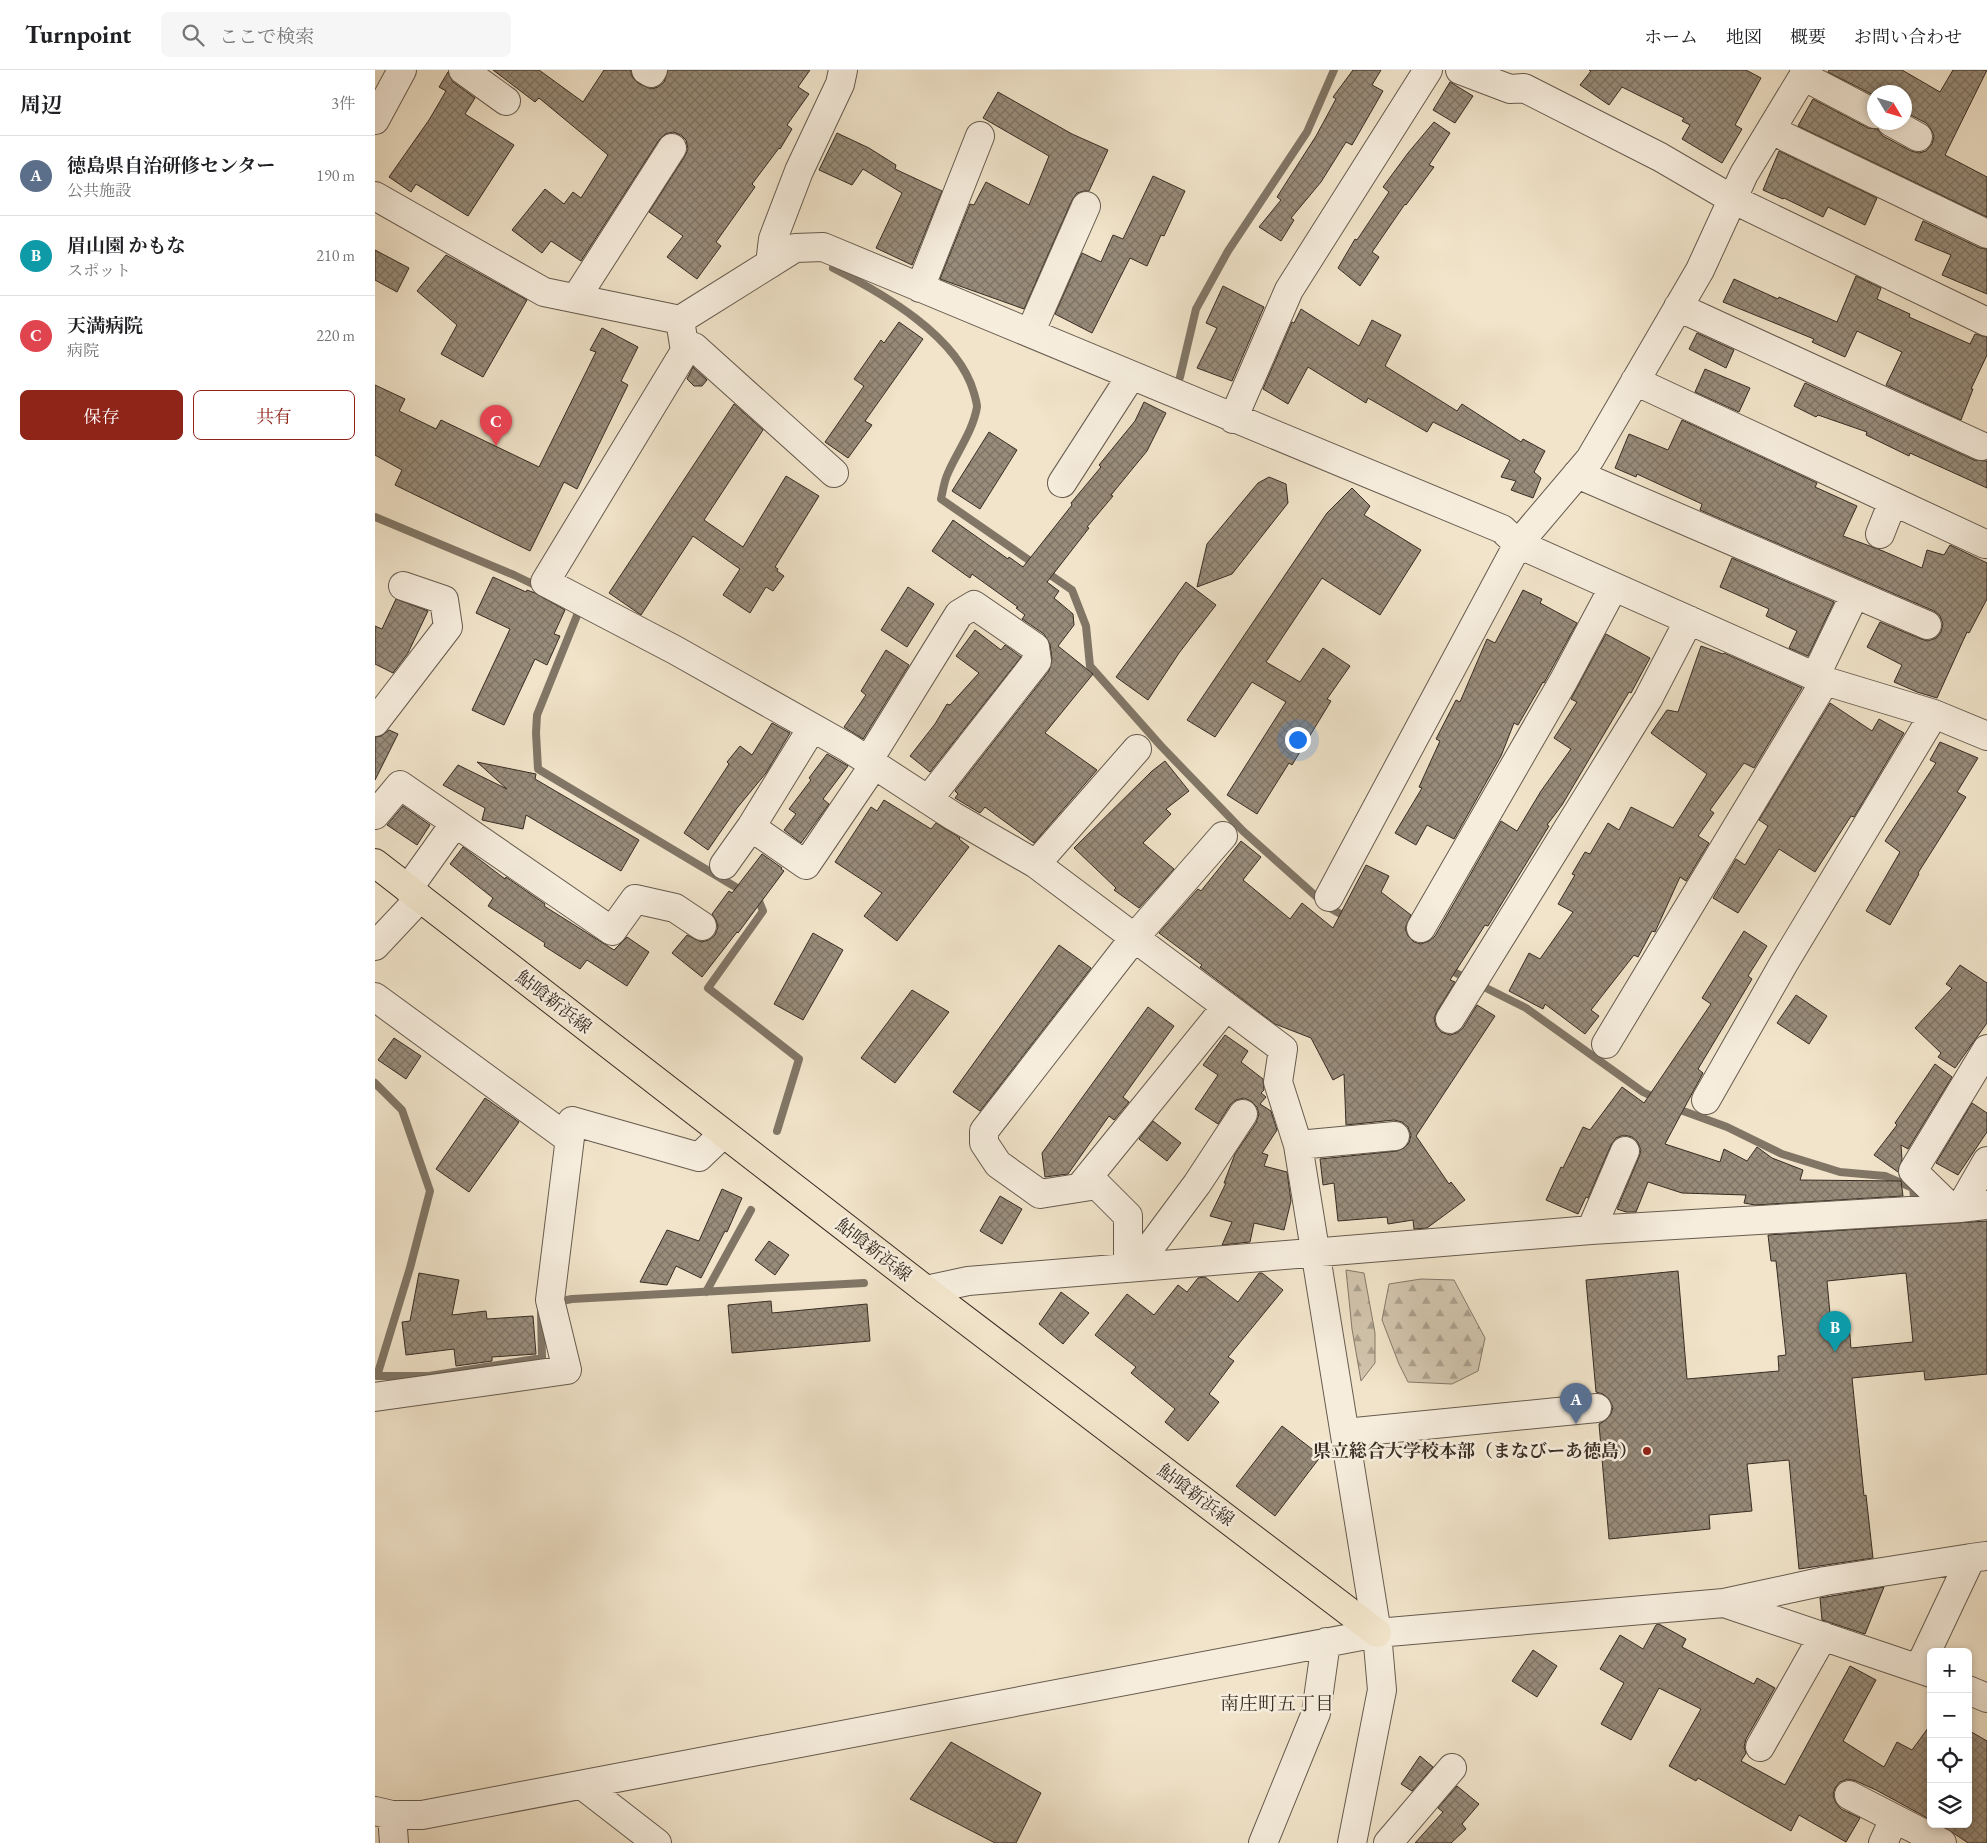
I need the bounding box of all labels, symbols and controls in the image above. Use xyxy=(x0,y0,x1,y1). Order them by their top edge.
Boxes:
search box xyxy=(161,12,511,57)
text: Turnpoint xyxy=(25,19,131,50)
icon: search xyxy=(179,21,207,49)
text: ここで検索 xyxy=(219,24,314,49)
text: ホーム xyxy=(1644,25,1698,48)
text: 地図 xyxy=(1726,25,1762,48)
text: 概要 xyxy=(1790,25,1826,48)
text: お問い合わせ xyxy=(1854,25,1962,48)
north arrow xyxy=(1867,85,1912,130)
text: 周辺 xyxy=(20,91,62,118)
text: 3件 xyxy=(331,93,355,114)
text: 徳島県自治研修センター xyxy=(67,153,275,178)
text: A xyxy=(30,165,42,186)
text: 190 m xyxy=(316,165,355,186)
text: 公共施設 xyxy=(67,180,131,201)
text: 眉山園 かもな xyxy=(67,233,186,258)
text: B xyxy=(31,245,41,266)
text: 210 m xyxy=(316,245,355,266)
text: スポット xyxy=(67,260,131,281)
text: 天満病院 xyxy=(67,313,143,338)
text: C xyxy=(30,325,42,346)
text: 220 m xyxy=(316,325,355,346)
text: 病院 xyxy=(67,340,99,361)
button: 保存 xyxy=(20,390,183,440)
button: 共有 xyxy=(193,390,355,440)
pin: C xyxy=(480,405,512,446)
your location xyxy=(1285,727,1311,753)
street label: 鮎喰新浜線 xyxy=(512,965,597,1038)
street label: 鮎喰新浜線 xyxy=(832,1213,917,1286)
pin: B xyxy=(1819,1311,1851,1352)
pin: A xyxy=(1560,1383,1592,1424)
place label: 県立総合大学校本部（まなびーあ徳島） xyxy=(1313,1439,1637,1462)
marker: 県立総合大学校本部（まなびーあ徳島） xyxy=(1641,1445,1653,1457)
street label: 鮎喰新浜線 xyxy=(1153,1458,1239,1531)
map controls xyxy=(1927,1648,1972,1828)
button: + xyxy=(1927,1648,1972,1693)
district label: 南庄町五丁目 xyxy=(1220,1691,1334,1716)
button: − xyxy=(1927,1693,1972,1738)
button: locate xyxy=(1927,1738,1972,1783)
button: layers xyxy=(1927,1783,1972,1828)

